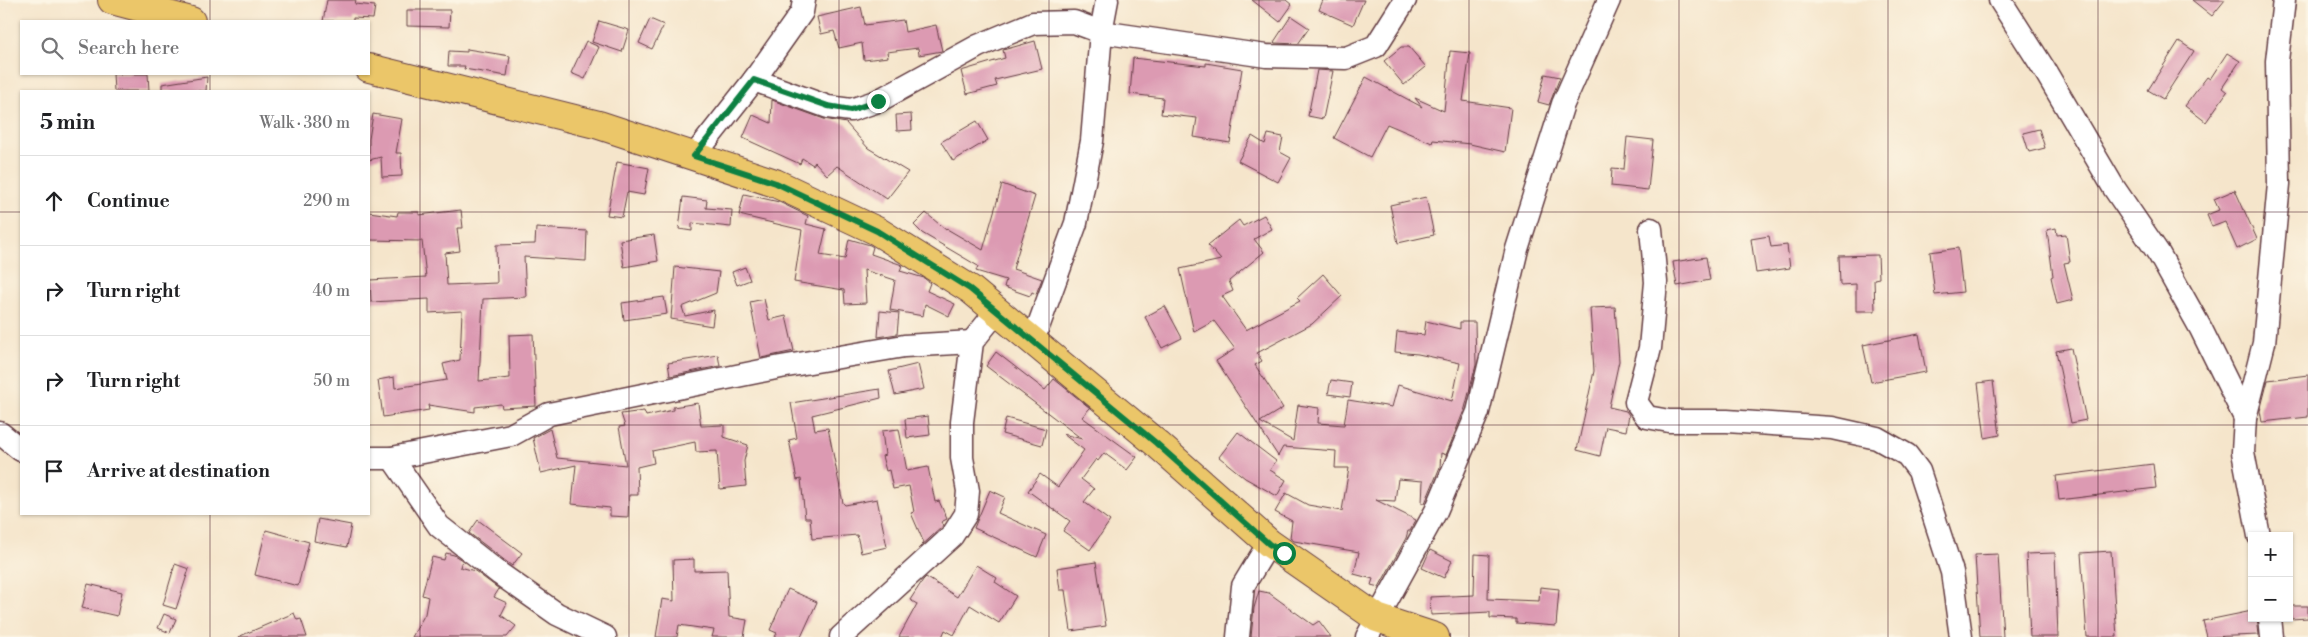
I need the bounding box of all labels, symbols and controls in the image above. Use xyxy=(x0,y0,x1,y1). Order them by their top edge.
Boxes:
search box xyxy=(20,20,370,75)
icon: search xyxy=(38,34,66,62)
text: Search here xyxy=(78,36,179,60)
route end xyxy=(867,90,890,113)
text: 5 min xyxy=(40,110,95,136)
text: Walk · 380 m xyxy=(260,113,350,133)
icon: ahead xyxy=(40,187,68,215)
text: Continue xyxy=(87,189,170,213)
text: 290 m xyxy=(303,191,350,211)
icon: right xyxy=(40,277,68,305)
text: Turn right xyxy=(87,279,180,303)
text: 40 m xyxy=(313,281,350,301)
icon: right xyxy=(40,367,68,395)
text: Turn right xyxy=(87,369,180,393)
text: 50 m xyxy=(313,371,350,391)
icon: arrive xyxy=(40,457,68,485)
text: Arrive at destination xyxy=(87,459,270,483)
map controls xyxy=(2248,532,2293,622)
button: + xyxy=(2248,532,2293,577)
route start xyxy=(1273,542,1296,565)
button: − xyxy=(2248,577,2293,622)

